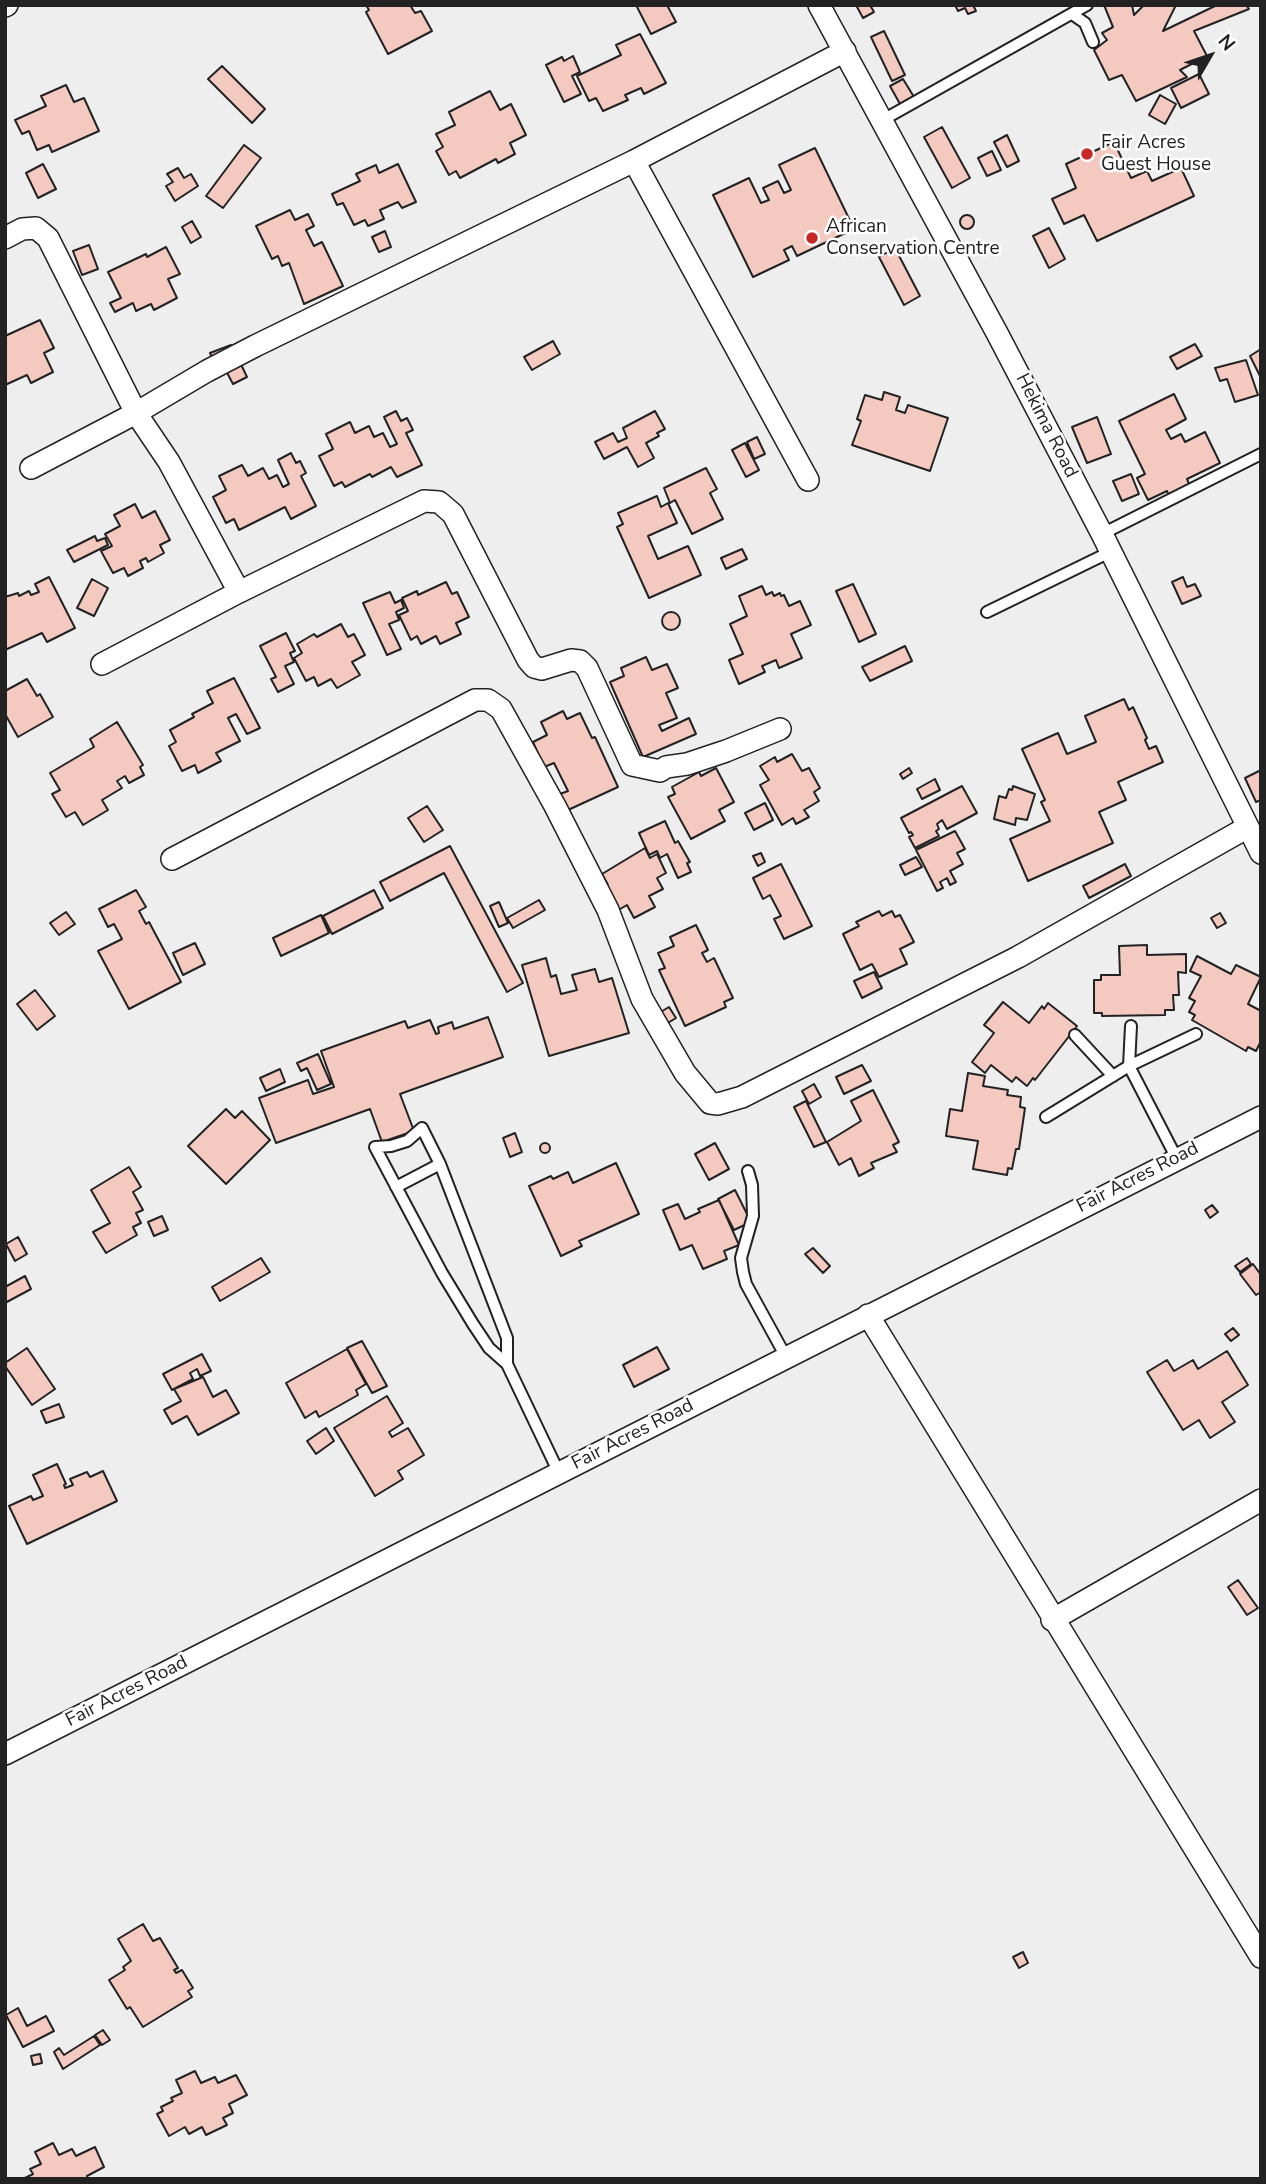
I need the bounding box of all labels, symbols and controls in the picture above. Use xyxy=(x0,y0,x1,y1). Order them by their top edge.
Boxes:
north arrow xyxy=(1175,21,1245,91)
text: N xyxy=(1212,29,1241,56)
place label: Fair Acres Guest House xyxy=(1101,132,1211,176)
marker: Fair Acres Guest House xyxy=(1079,146,1095,162)
place label: African Conservation Centre xyxy=(826,216,1000,260)
marker: African Conservation Centre xyxy=(804,230,820,246)
street label: Hekima Road xyxy=(1010,370,1082,482)
street label: Fair Acres Road xyxy=(1073,1137,1203,1219)
street label: Fair Acres Road xyxy=(568,1394,698,1476)
street label: Fair Acres Road xyxy=(62,1651,192,1733)

